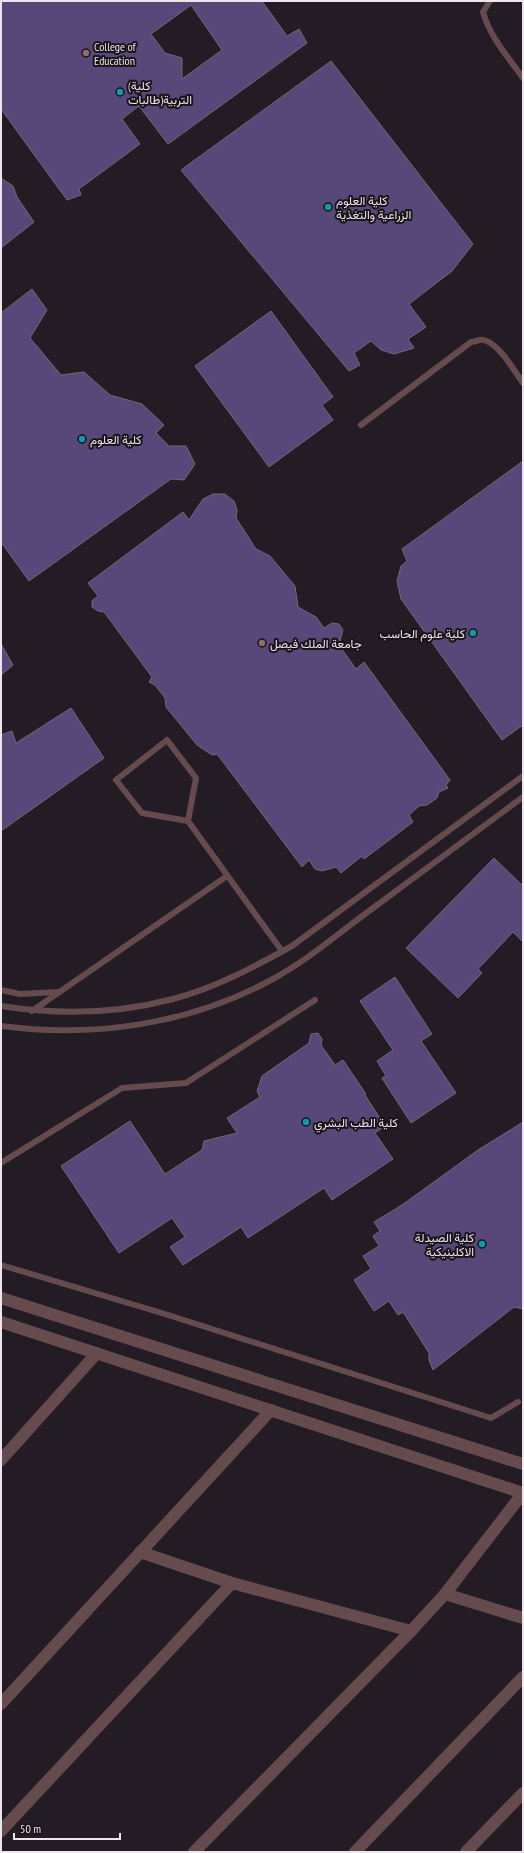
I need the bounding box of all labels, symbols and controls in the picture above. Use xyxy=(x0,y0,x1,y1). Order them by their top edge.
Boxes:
place label: College of Education xyxy=(94,39,137,68)
marker: College of Education xyxy=(81,48,91,58)
place label: (كلية التربية(طالبات xyxy=(128,78,192,108)
marker: (كلية التربية(طالبات xyxy=(115,87,125,97)
place label: كلية العلوم الزراعية والتغذية xyxy=(336,193,411,223)
marker: كلية العلوم الزراعية والتغذية xyxy=(323,202,333,212)
place label: كلية العلوم xyxy=(90,432,142,448)
marker: كلية العلوم xyxy=(77,434,87,444)
place label: كلية علوم الحاسب xyxy=(379,626,465,642)
marker: كلية علوم الحاسب xyxy=(468,628,478,638)
place label: جامعة الملك فيصل xyxy=(270,636,362,652)
marker: جامعة الملك فيصل xyxy=(257,638,267,648)
place label: كلية الطب البشري xyxy=(314,1115,398,1133)
marker: كلية الطب البشري xyxy=(301,1117,311,1127)
place label: كلية الصيدلة الاكلينيكية xyxy=(415,1230,474,1259)
marker: كلية الصيدلة الاكلينيكية xyxy=(477,1239,487,1249)
scale bar xyxy=(14,1815,120,1841)
text: 50 m xyxy=(20,1821,41,1836)

